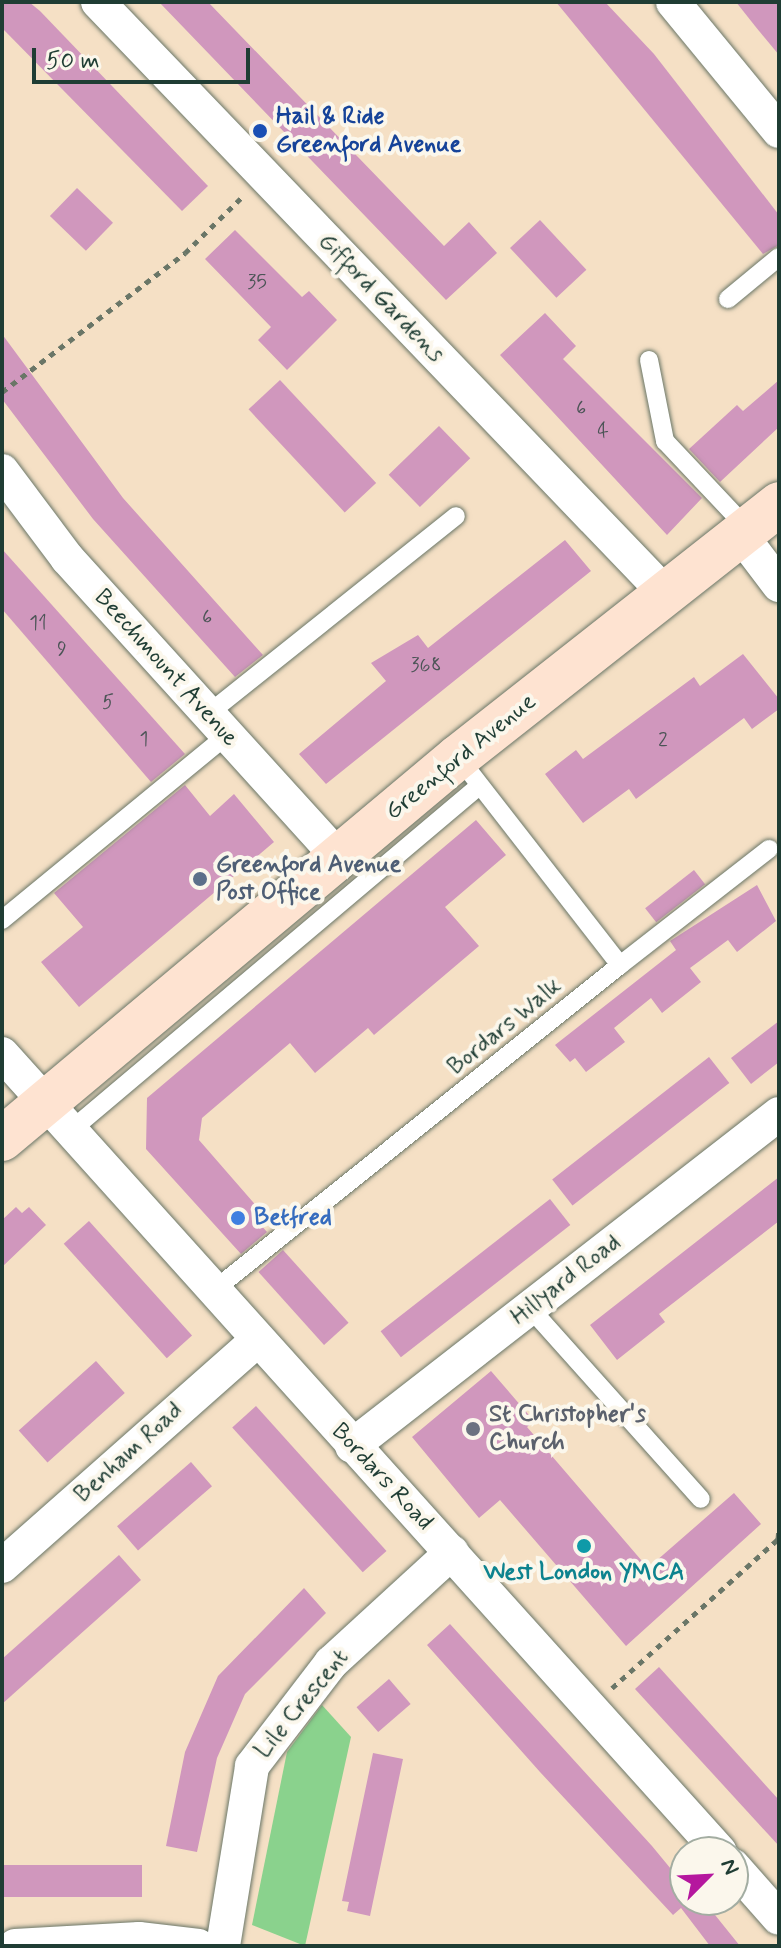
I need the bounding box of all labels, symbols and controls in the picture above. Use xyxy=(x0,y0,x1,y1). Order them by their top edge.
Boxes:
scale bar xyxy=(36,32,254,82)
text: 50 m xyxy=(46,46,100,77)
place label: Hail & Ride Greenford Avenue xyxy=(276,103,463,159)
marker: Hail & Ride Greenford Avenue xyxy=(251,122,269,140)
street label: Gifford Gardens xyxy=(315,230,447,366)
house number: 35 xyxy=(247,270,267,294)
house number: 6 xyxy=(576,396,586,420)
house number: 4 xyxy=(597,419,609,443)
street label: Beechmount Avenue xyxy=(86,582,246,754)
house number: 6 xyxy=(202,605,212,629)
house number: 11 xyxy=(29,611,47,635)
house number: 9 xyxy=(57,637,67,661)
house number: 368 xyxy=(411,653,441,677)
street label: Greenford Avenue xyxy=(379,687,543,827)
house number: 5 xyxy=(102,690,114,714)
house number: 1 xyxy=(140,727,148,751)
house number: 2 xyxy=(658,728,668,752)
place label: Greenford Avenue Post Office xyxy=(216,851,403,907)
marker: Greenford Avenue Post Office xyxy=(191,870,209,888)
street label: Bordars Walk xyxy=(442,972,568,1082)
place label: Betfred xyxy=(254,1204,332,1232)
marker: Betfred xyxy=(229,1209,247,1227)
street label: Hillyard Road xyxy=(505,1228,627,1332)
street label: Benham Road xyxy=(69,1397,189,1509)
place label: St Christopher's Church xyxy=(489,1401,650,1457)
street label: Bordars Road xyxy=(326,1418,438,1536)
marker: St Christopher's Church xyxy=(464,1420,482,1438)
marker: West London YMCA xyxy=(575,1537,593,1555)
place label: West London YMCA xyxy=(482,1559,686,1587)
street label: Lile Crescent xyxy=(248,1642,356,1766)
north arrow xyxy=(669,1836,749,1916)
text: N xyxy=(713,1855,745,1879)

